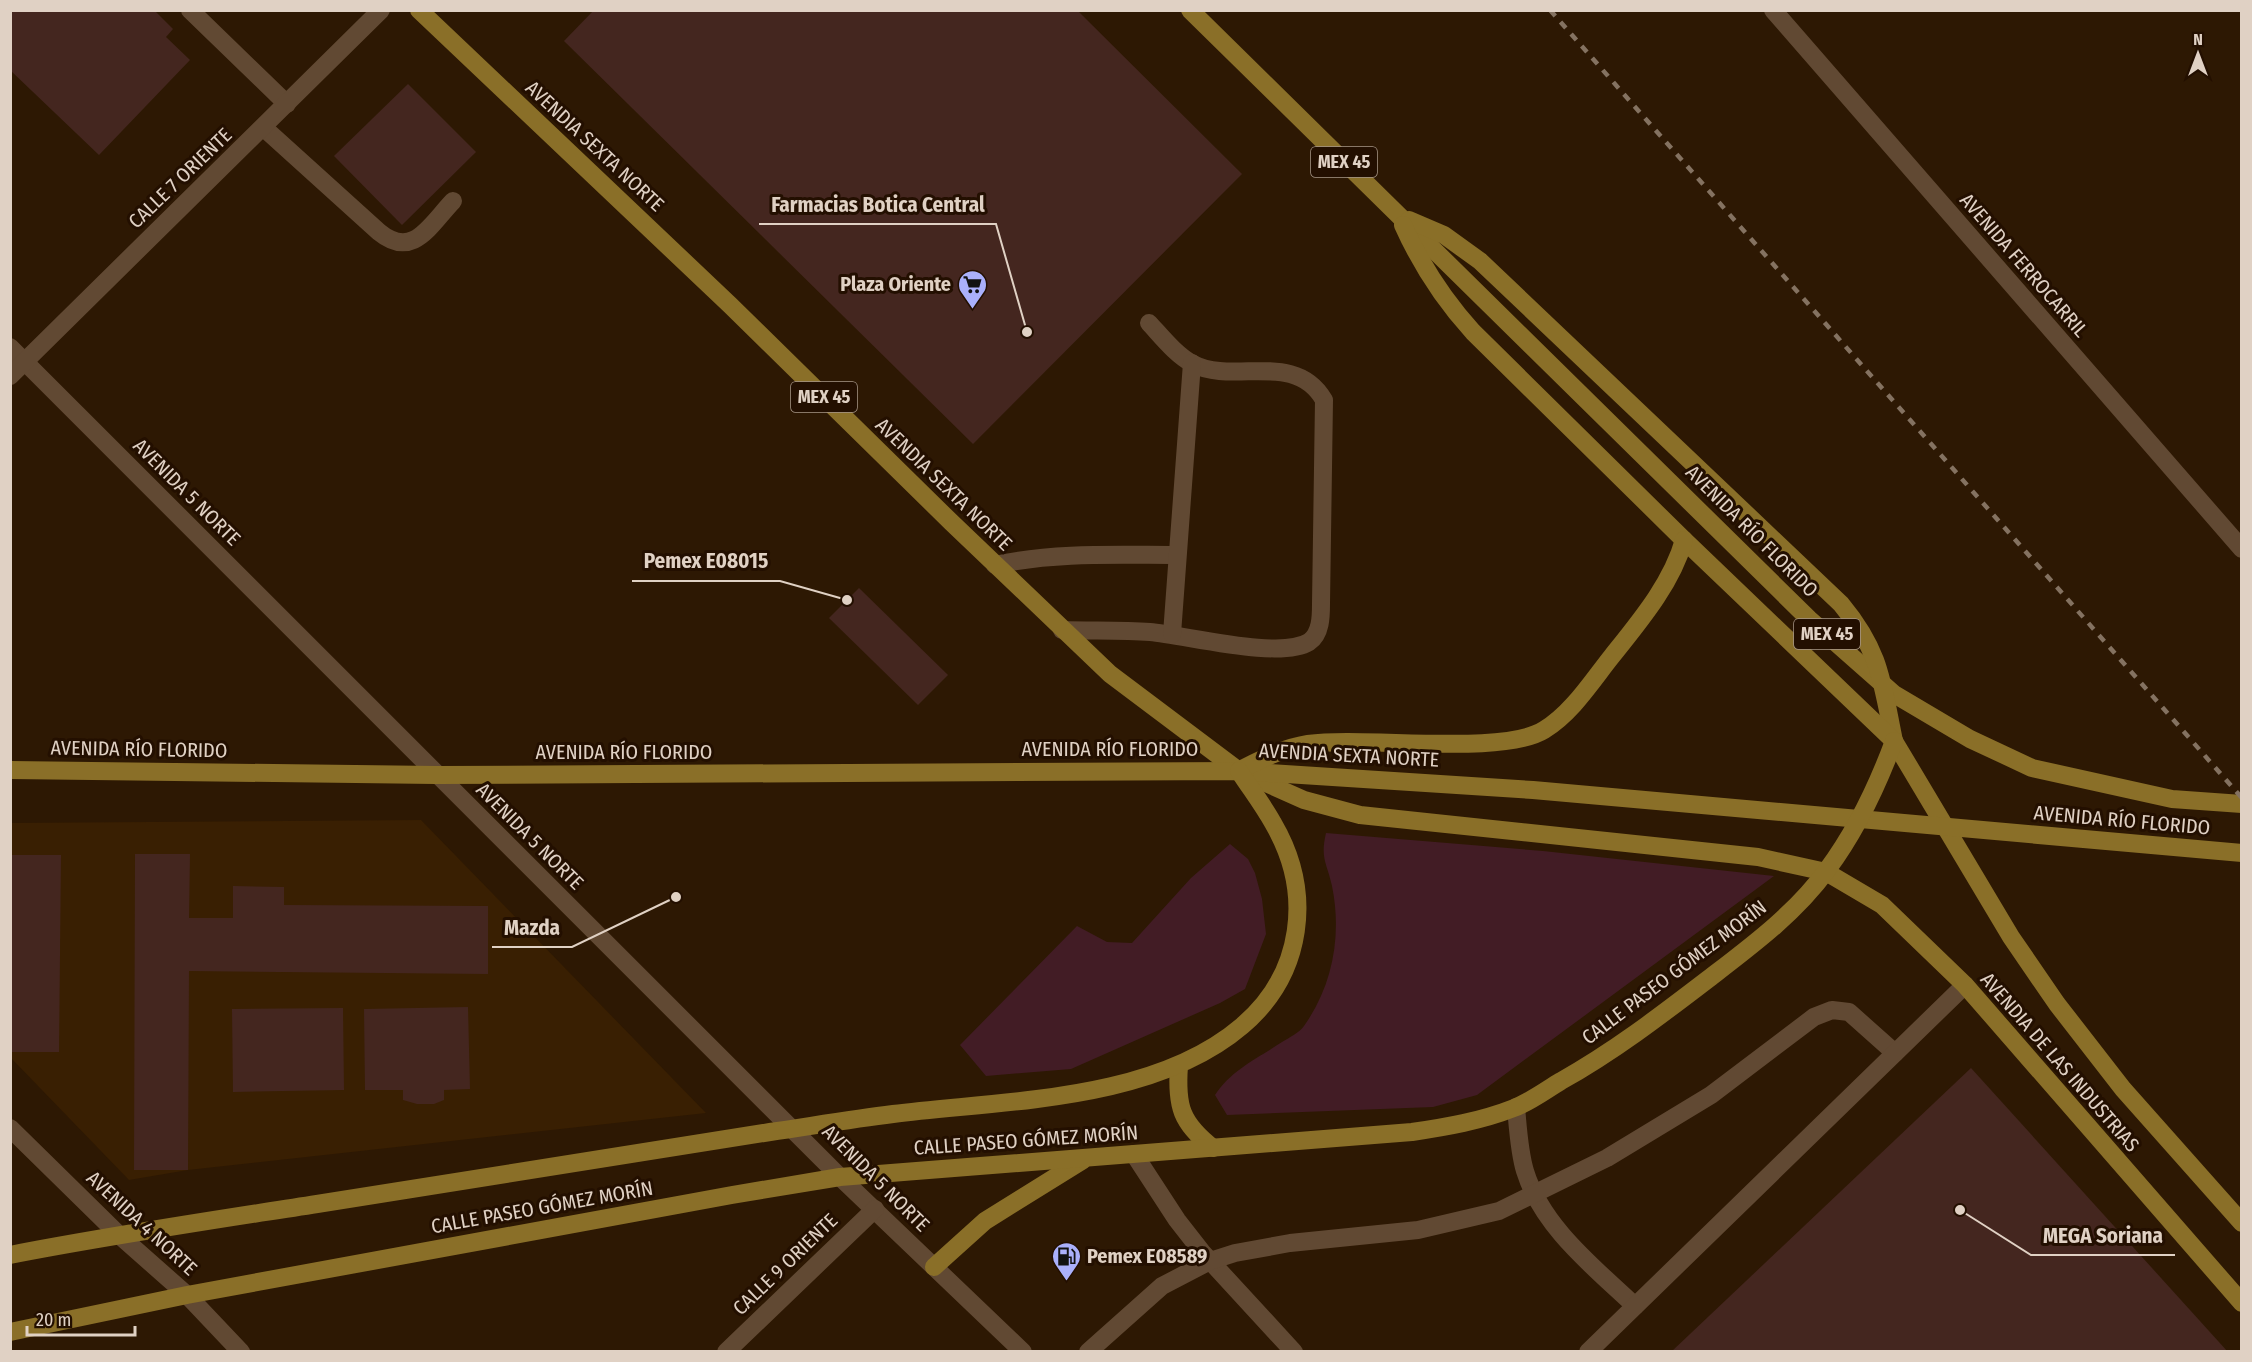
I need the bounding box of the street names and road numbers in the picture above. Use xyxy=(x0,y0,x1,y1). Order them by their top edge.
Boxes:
street label: AVENDIA SEXTA NORTE xyxy=(521,76,669,216)
street label: CALLE 7 ORIENTE xyxy=(123,123,237,233)
road number: MEX 45 xyxy=(1311,147,1377,177)
street label: AVENIDA FERROCARRIL xyxy=(1955,188,2093,342)
road number: MEX 45 xyxy=(791,382,857,412)
street label: AVENDIA SEXTA NORTE xyxy=(871,413,1017,555)
street label: AVENIDA 5 NORTE xyxy=(128,433,246,551)
street label: AVENIDA RÍO FLORIDO xyxy=(1681,460,1823,602)
road number: MEX 45 xyxy=(1794,619,1860,649)
street label: AVENIDA RÍO FLORIDO xyxy=(50,735,228,763)
street label: AVENIDA RÍO FLORIDO xyxy=(1022,737,1198,761)
street label: AVENDIA SEXTA NORTE xyxy=(1258,738,1440,772)
street label: AVENIDA RÍO FLORIDO xyxy=(536,740,712,764)
street label: AVENIDA 5 NORTE xyxy=(471,777,589,895)
street label: AVENIDA RÍO FLORIDO xyxy=(2033,800,2211,840)
street label: CALLE PASEO GÓMEZ MORÍN xyxy=(1577,895,1771,1049)
street label: AVENDIA DE LAS INDUSTRIAS xyxy=(1976,967,2144,1157)
street label: AVENIDA 5 NORTE xyxy=(817,1119,935,1237)
street label: CALLE PASEO GÓMEZ MORÍN xyxy=(913,1120,1139,1160)
street label: AVENIDA 4 NORTE xyxy=(82,1166,202,1280)
street label: CALLE PASEO GÓMEZ MORÍN xyxy=(429,1176,655,1238)
street label: CALLE 9 ORIENTE xyxy=(728,1208,842,1320)

